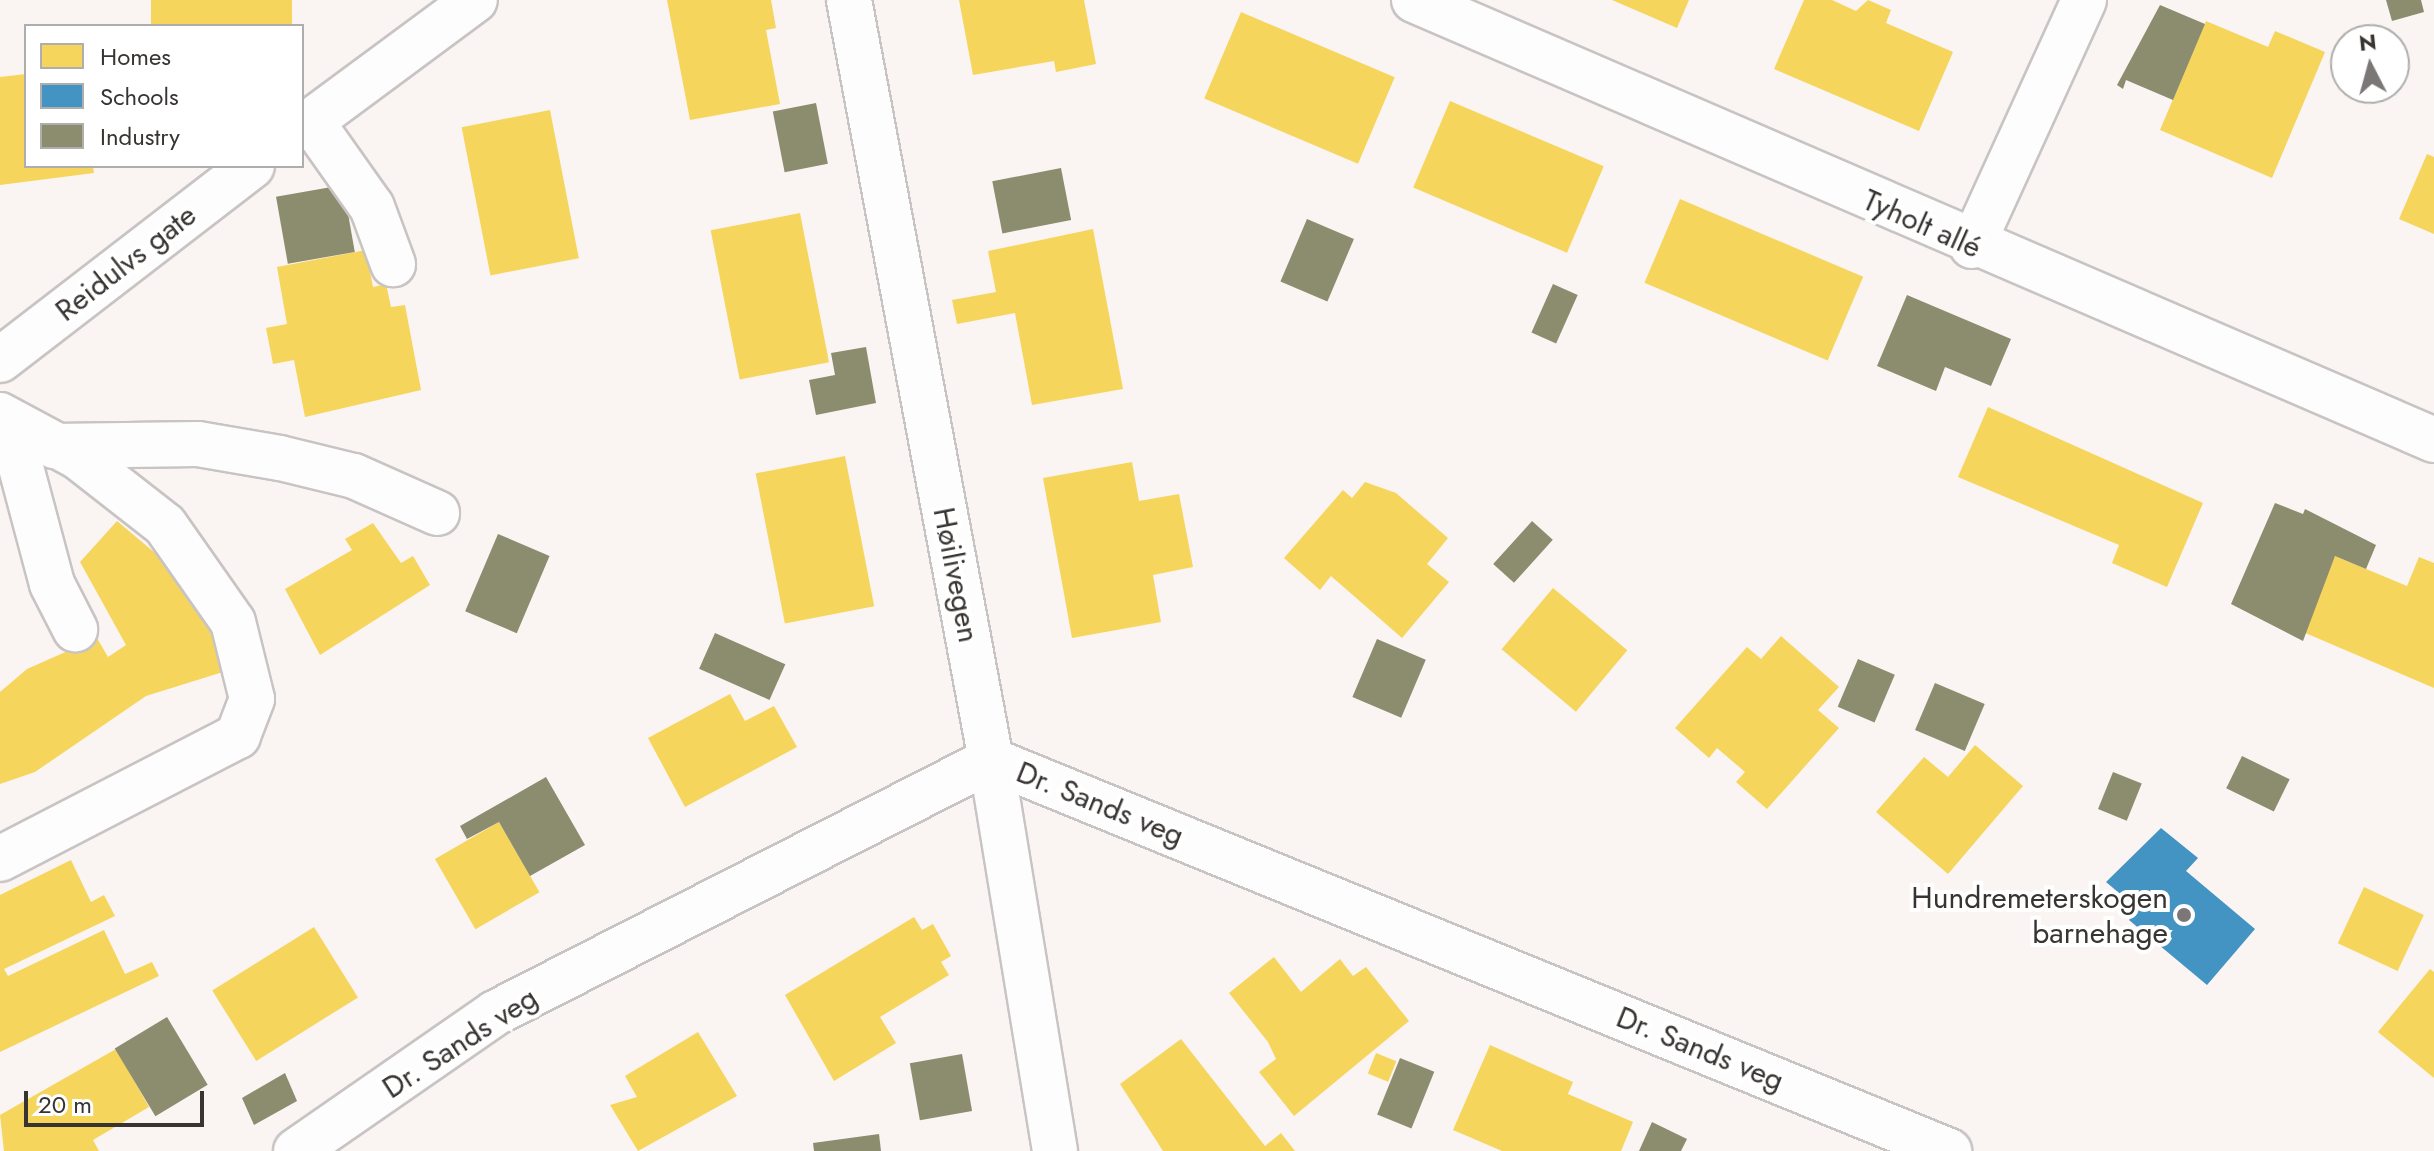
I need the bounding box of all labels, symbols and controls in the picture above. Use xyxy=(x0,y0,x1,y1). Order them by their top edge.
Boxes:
legend xyxy=(24,24,304,168)
north arrow xyxy=(2330,24,2410,104)
text: N xyxy=(2357,25,2378,59)
text: Homes xyxy=(100,39,171,74)
text: Schools xyxy=(100,79,179,114)
text: Industry xyxy=(100,119,180,154)
street label: Tyholt allé xyxy=(1858,182,1986,266)
street label: Reidulvs gate xyxy=(49,197,203,329)
street label: Høilivegen xyxy=(925,504,987,646)
street label: Dr. Sands veg xyxy=(1011,754,1189,854)
place label: Hundremeterskogen barnehage xyxy=(1911,880,2168,950)
marker: Hundremeterskogen barnehage xyxy=(2175,906,2193,924)
street label: Dr. Sands veg xyxy=(376,980,544,1106)
street label: Dr. Sands veg xyxy=(1611,999,1789,1099)
scale bar xyxy=(28,1075,208,1125)
text: 20 m xyxy=(38,1087,92,1122)

